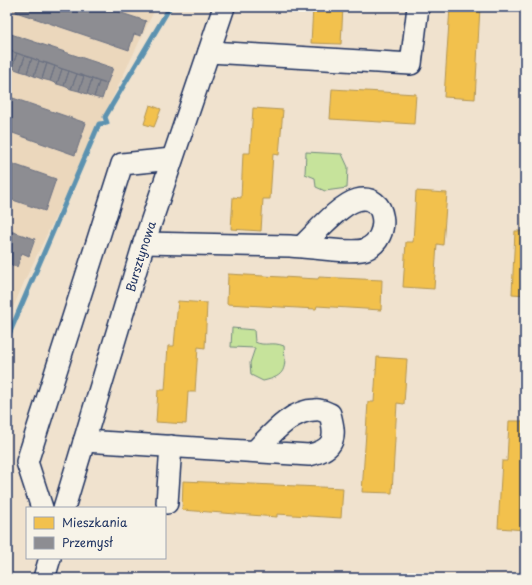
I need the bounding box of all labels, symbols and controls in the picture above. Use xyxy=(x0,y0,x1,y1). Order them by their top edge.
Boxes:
street label: Bursztynowa xyxy=(121,218,160,294)
legend xyxy=(26,507,166,559)
text: Mieszkania xyxy=(62,513,128,531)
text: Przemysł xyxy=(62,533,113,551)

